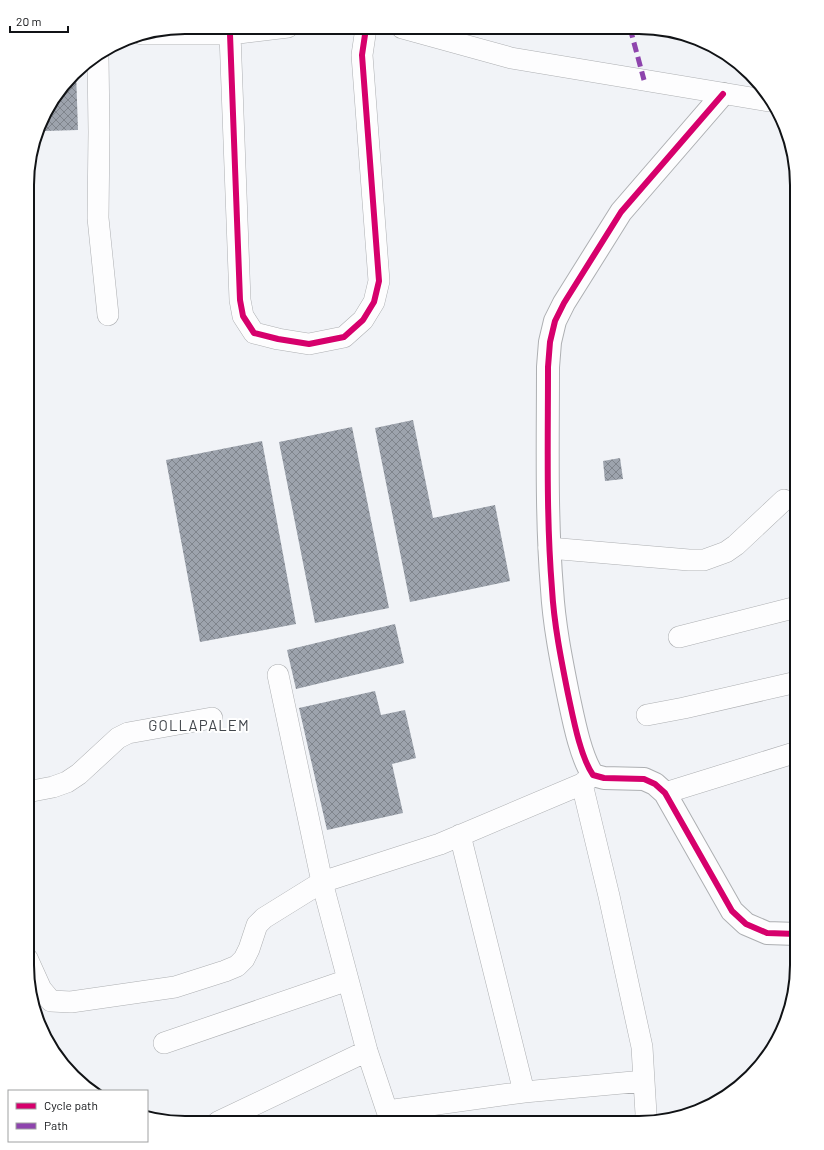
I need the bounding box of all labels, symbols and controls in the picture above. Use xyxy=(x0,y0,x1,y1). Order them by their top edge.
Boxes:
scale bar xyxy=(10,8,68,34)
text: 20 m xyxy=(16,14,42,28)
district label: GOLLAPALEM xyxy=(148,716,250,734)
legend xyxy=(8,1090,148,1142)
text: Cycle path xyxy=(44,1098,98,1112)
text: Path xyxy=(44,1118,68,1132)

